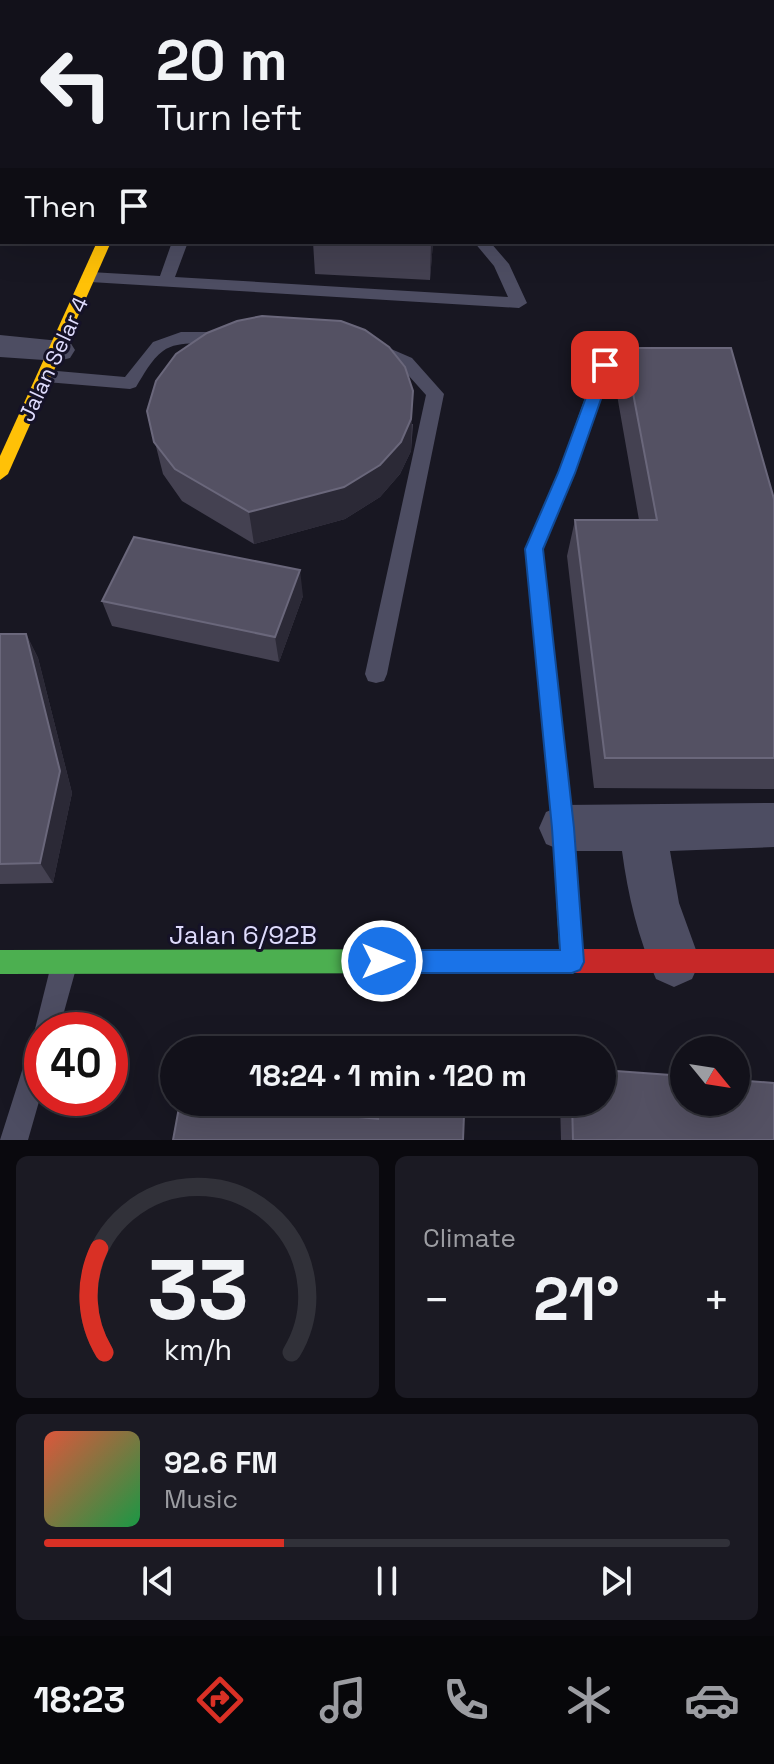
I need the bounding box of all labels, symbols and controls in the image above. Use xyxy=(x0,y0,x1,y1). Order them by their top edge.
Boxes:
text: 20 m xyxy=(156,25,288,96)
icon: left xyxy=(24,32,128,136)
text: Turn left xyxy=(156,95,303,141)
icon: arrive xyxy=(112,184,156,228)
text: Then xyxy=(24,187,96,226)
street label: Jalan Selar 4 xyxy=(12,292,94,426)
pin xyxy=(571,331,639,399)
icon: arrive xyxy=(583,343,627,387)
street label: Jalan 6/92B xyxy=(169,918,317,952)
position arrow xyxy=(340,919,424,1003)
speed limit sign: 40 xyxy=(24,1012,128,1116)
north arrow xyxy=(670,1036,750,1116)
map controls xyxy=(670,1036,750,1116)
text: 18:24 · 1 min · 120 m xyxy=(249,1056,527,1095)
text: Climate xyxy=(423,1221,516,1255)
text: 33 xyxy=(147,1237,248,1343)
text: 21° xyxy=(533,1261,620,1338)
text: − xyxy=(423,1272,450,1328)
text: + xyxy=(703,1272,730,1328)
text: km/h xyxy=(163,1332,232,1368)
text: 92.6 FM xyxy=(164,1443,278,1482)
text: Music xyxy=(164,1482,238,1516)
icon: previous xyxy=(136,1559,180,1603)
icon: pause xyxy=(365,1559,409,1603)
icon: next xyxy=(594,1559,638,1603)
icon: directions xyxy=(192,1672,248,1728)
icon: music xyxy=(315,1672,371,1728)
icon: phone xyxy=(438,1672,494,1728)
icon: climate xyxy=(561,1672,617,1728)
icon: car xyxy=(684,1672,740,1728)
text: 18:23 xyxy=(34,1677,125,1723)

